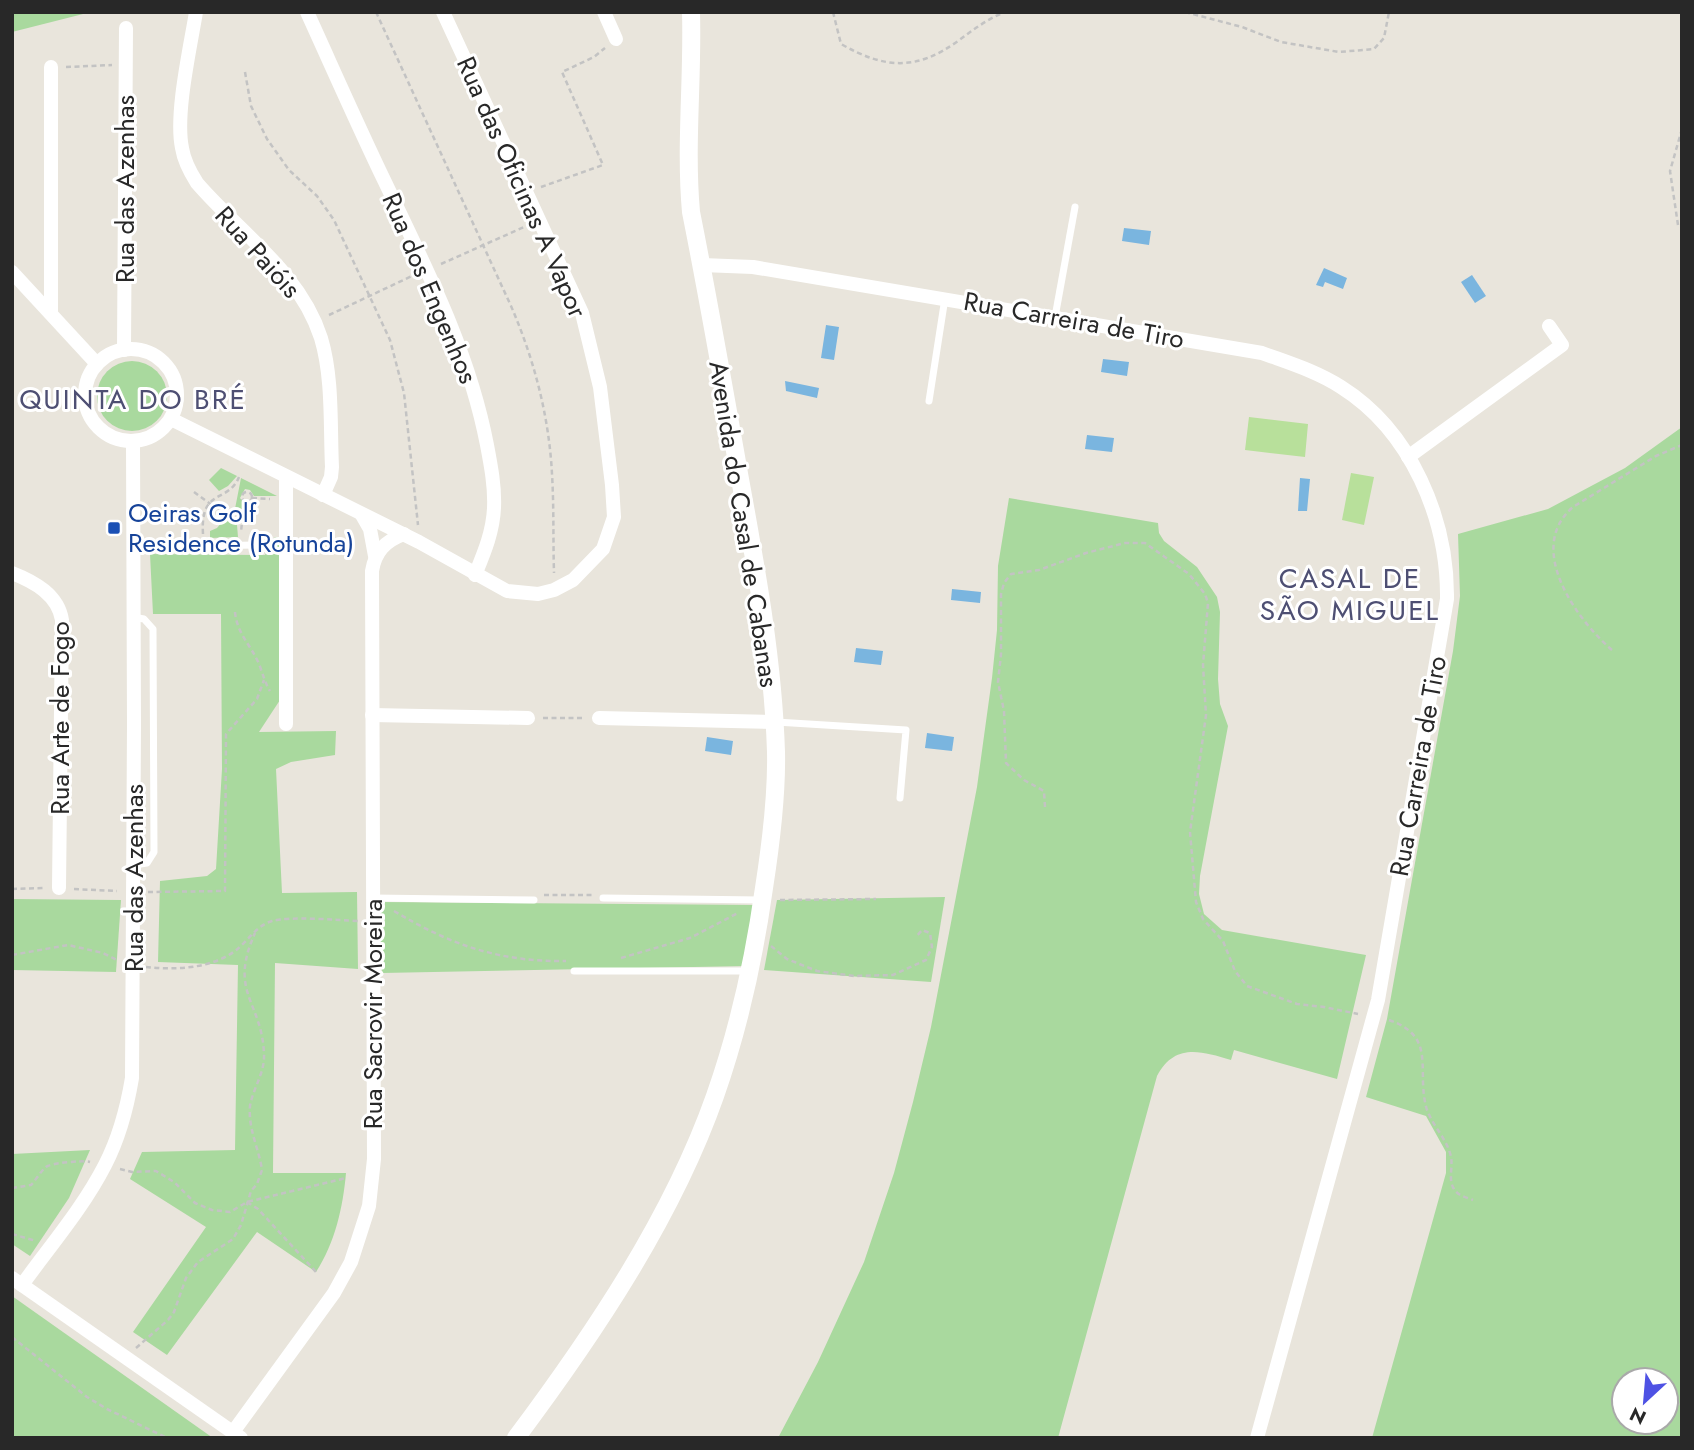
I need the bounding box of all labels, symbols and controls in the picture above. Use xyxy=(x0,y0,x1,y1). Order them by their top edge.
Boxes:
street label: Rua das Oficinas A Vapor xyxy=(447,50,597,324)
street label: Rua das Azenhas xyxy=(106,95,144,283)
street label: Rua dos Engenhos xyxy=(373,187,487,389)
street label: Rua Paióis xyxy=(206,197,310,307)
street label: Rua Carreira de Tiro xyxy=(961,282,1187,358)
street label: Avenida do Casal de Cabanas xyxy=(699,358,789,690)
district label: QUINTA DO BRÉ xyxy=(19,379,247,420)
place label: Oeiras Golf Residence (Rotunda) xyxy=(128,494,354,562)
marker: Oeiras Golf Residence (Rotunda) xyxy=(106,520,122,536)
district label: CASAL DE SÃO MIGUEL xyxy=(1260,558,1440,631)
street label: Rua Arte de Fogo xyxy=(41,621,79,815)
street label: Rua Carreira de Tiro xyxy=(1380,653,1456,879)
street label: Rua das Azenhas xyxy=(115,784,153,972)
street label: Rua Sacrovir Moreira xyxy=(354,899,392,1129)
north arrow xyxy=(1610,1366,1680,1436)
text: N xyxy=(1625,1400,1650,1431)

